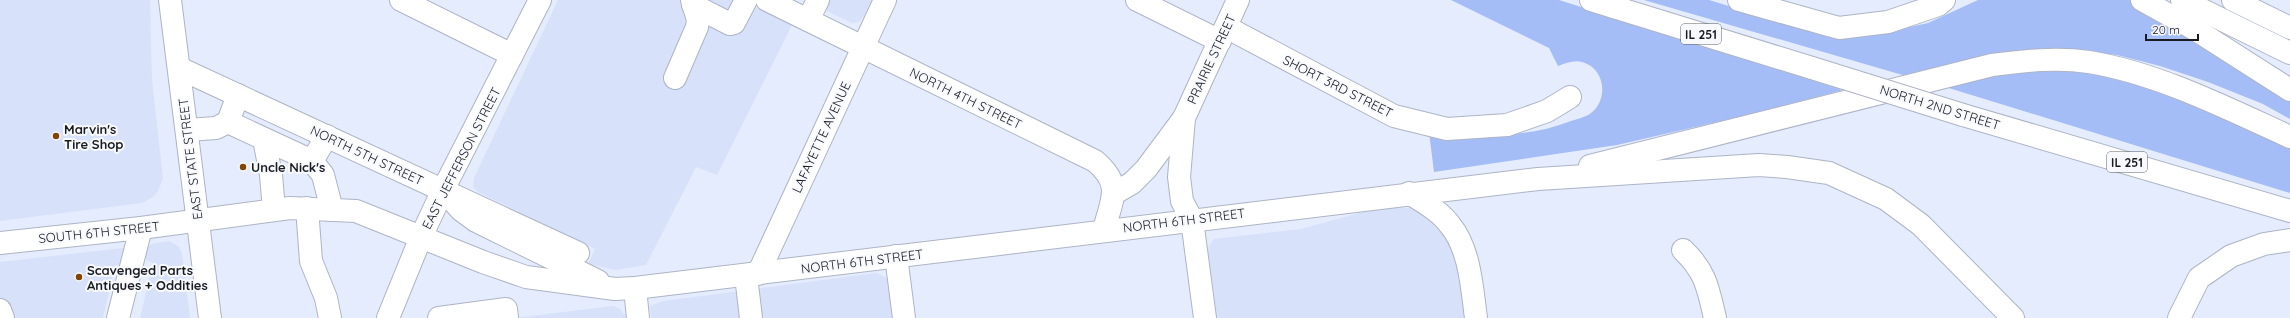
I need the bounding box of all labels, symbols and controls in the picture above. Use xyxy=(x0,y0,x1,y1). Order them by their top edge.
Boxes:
street label: PRAIRIE STREET xyxy=(1183,11,1239,107)
scale bar xyxy=(2146,16,2198,42)
text: 20 m xyxy=(2152,22,2180,37)
road number: IL 251 xyxy=(1681,24,1721,44)
street label: SHORT 3RD STREET xyxy=(1280,51,1396,121)
street label: NORTH 4TH STREET xyxy=(907,64,1025,132)
street label: LAFAYETTE AVENUE xyxy=(788,79,854,195)
street label: NORTH 2ND STREET xyxy=(1878,81,2002,133)
street label: EAST JEFFERSON STREET xyxy=(418,84,504,232)
street label: EAST STATE STREET xyxy=(175,97,205,221)
place label: Marvin's Tire Shop xyxy=(64,121,124,152)
street label: NORTH 5TH STREET xyxy=(308,122,426,188)
marker: Marvin's Tire Shop xyxy=(51,131,61,141)
road number: IL 251 xyxy=(2107,152,2147,172)
place label: Uncle Nick's xyxy=(251,159,325,175)
marker: Uncle Nick's xyxy=(238,162,248,172)
street label: NORTH 6TH STREET xyxy=(1122,205,1246,235)
street label: SOUTH 6TH STREET xyxy=(38,218,160,246)
street label: NORTH 6TH STREET xyxy=(800,246,924,276)
place label: Scavenged Parts Antiques + Oddities xyxy=(87,262,208,293)
marker: Scavenged Parts Antiques + Oddities xyxy=(74,272,84,282)

